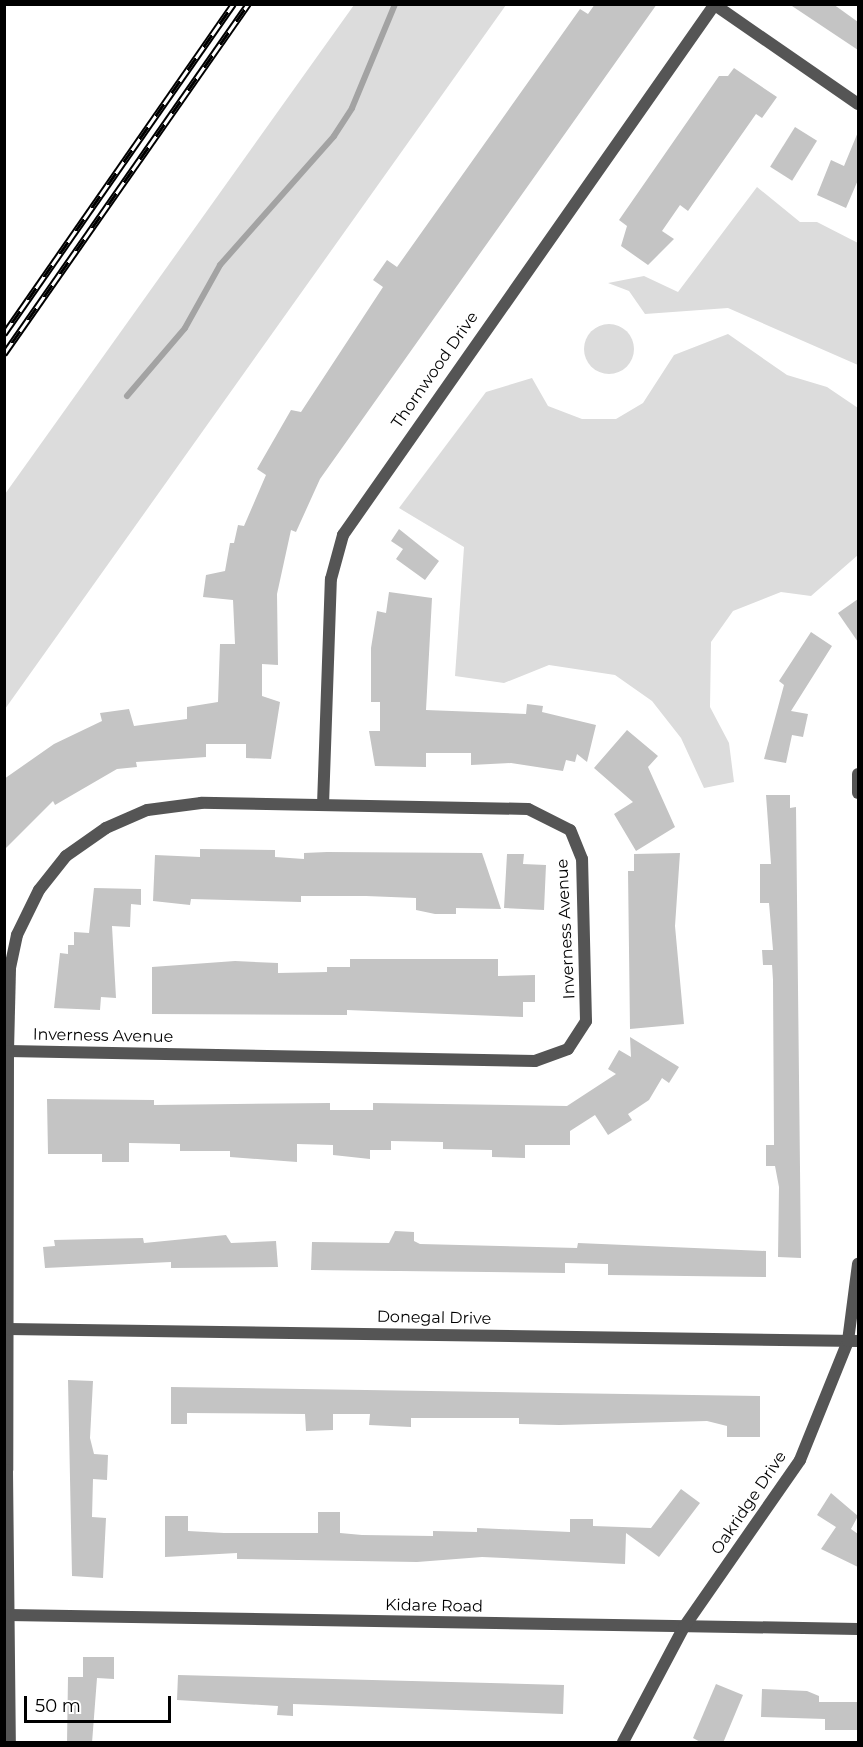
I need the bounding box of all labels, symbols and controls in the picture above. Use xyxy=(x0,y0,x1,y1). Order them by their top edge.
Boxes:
street label: Thornwood Drive xyxy=(388,308,482,432)
street label: Inverness Avenue xyxy=(553,858,579,1000)
street label: Inverness Avenue xyxy=(33,1025,173,1047)
street label: Donegal Drive xyxy=(377,1307,491,1329)
street label: Oakridge Drive xyxy=(707,1448,791,1558)
street label: Kidare Road xyxy=(385,1596,483,1616)
scale bar xyxy=(27,1684,174,1722)
text: 50 m xyxy=(35,1695,81,1717)

